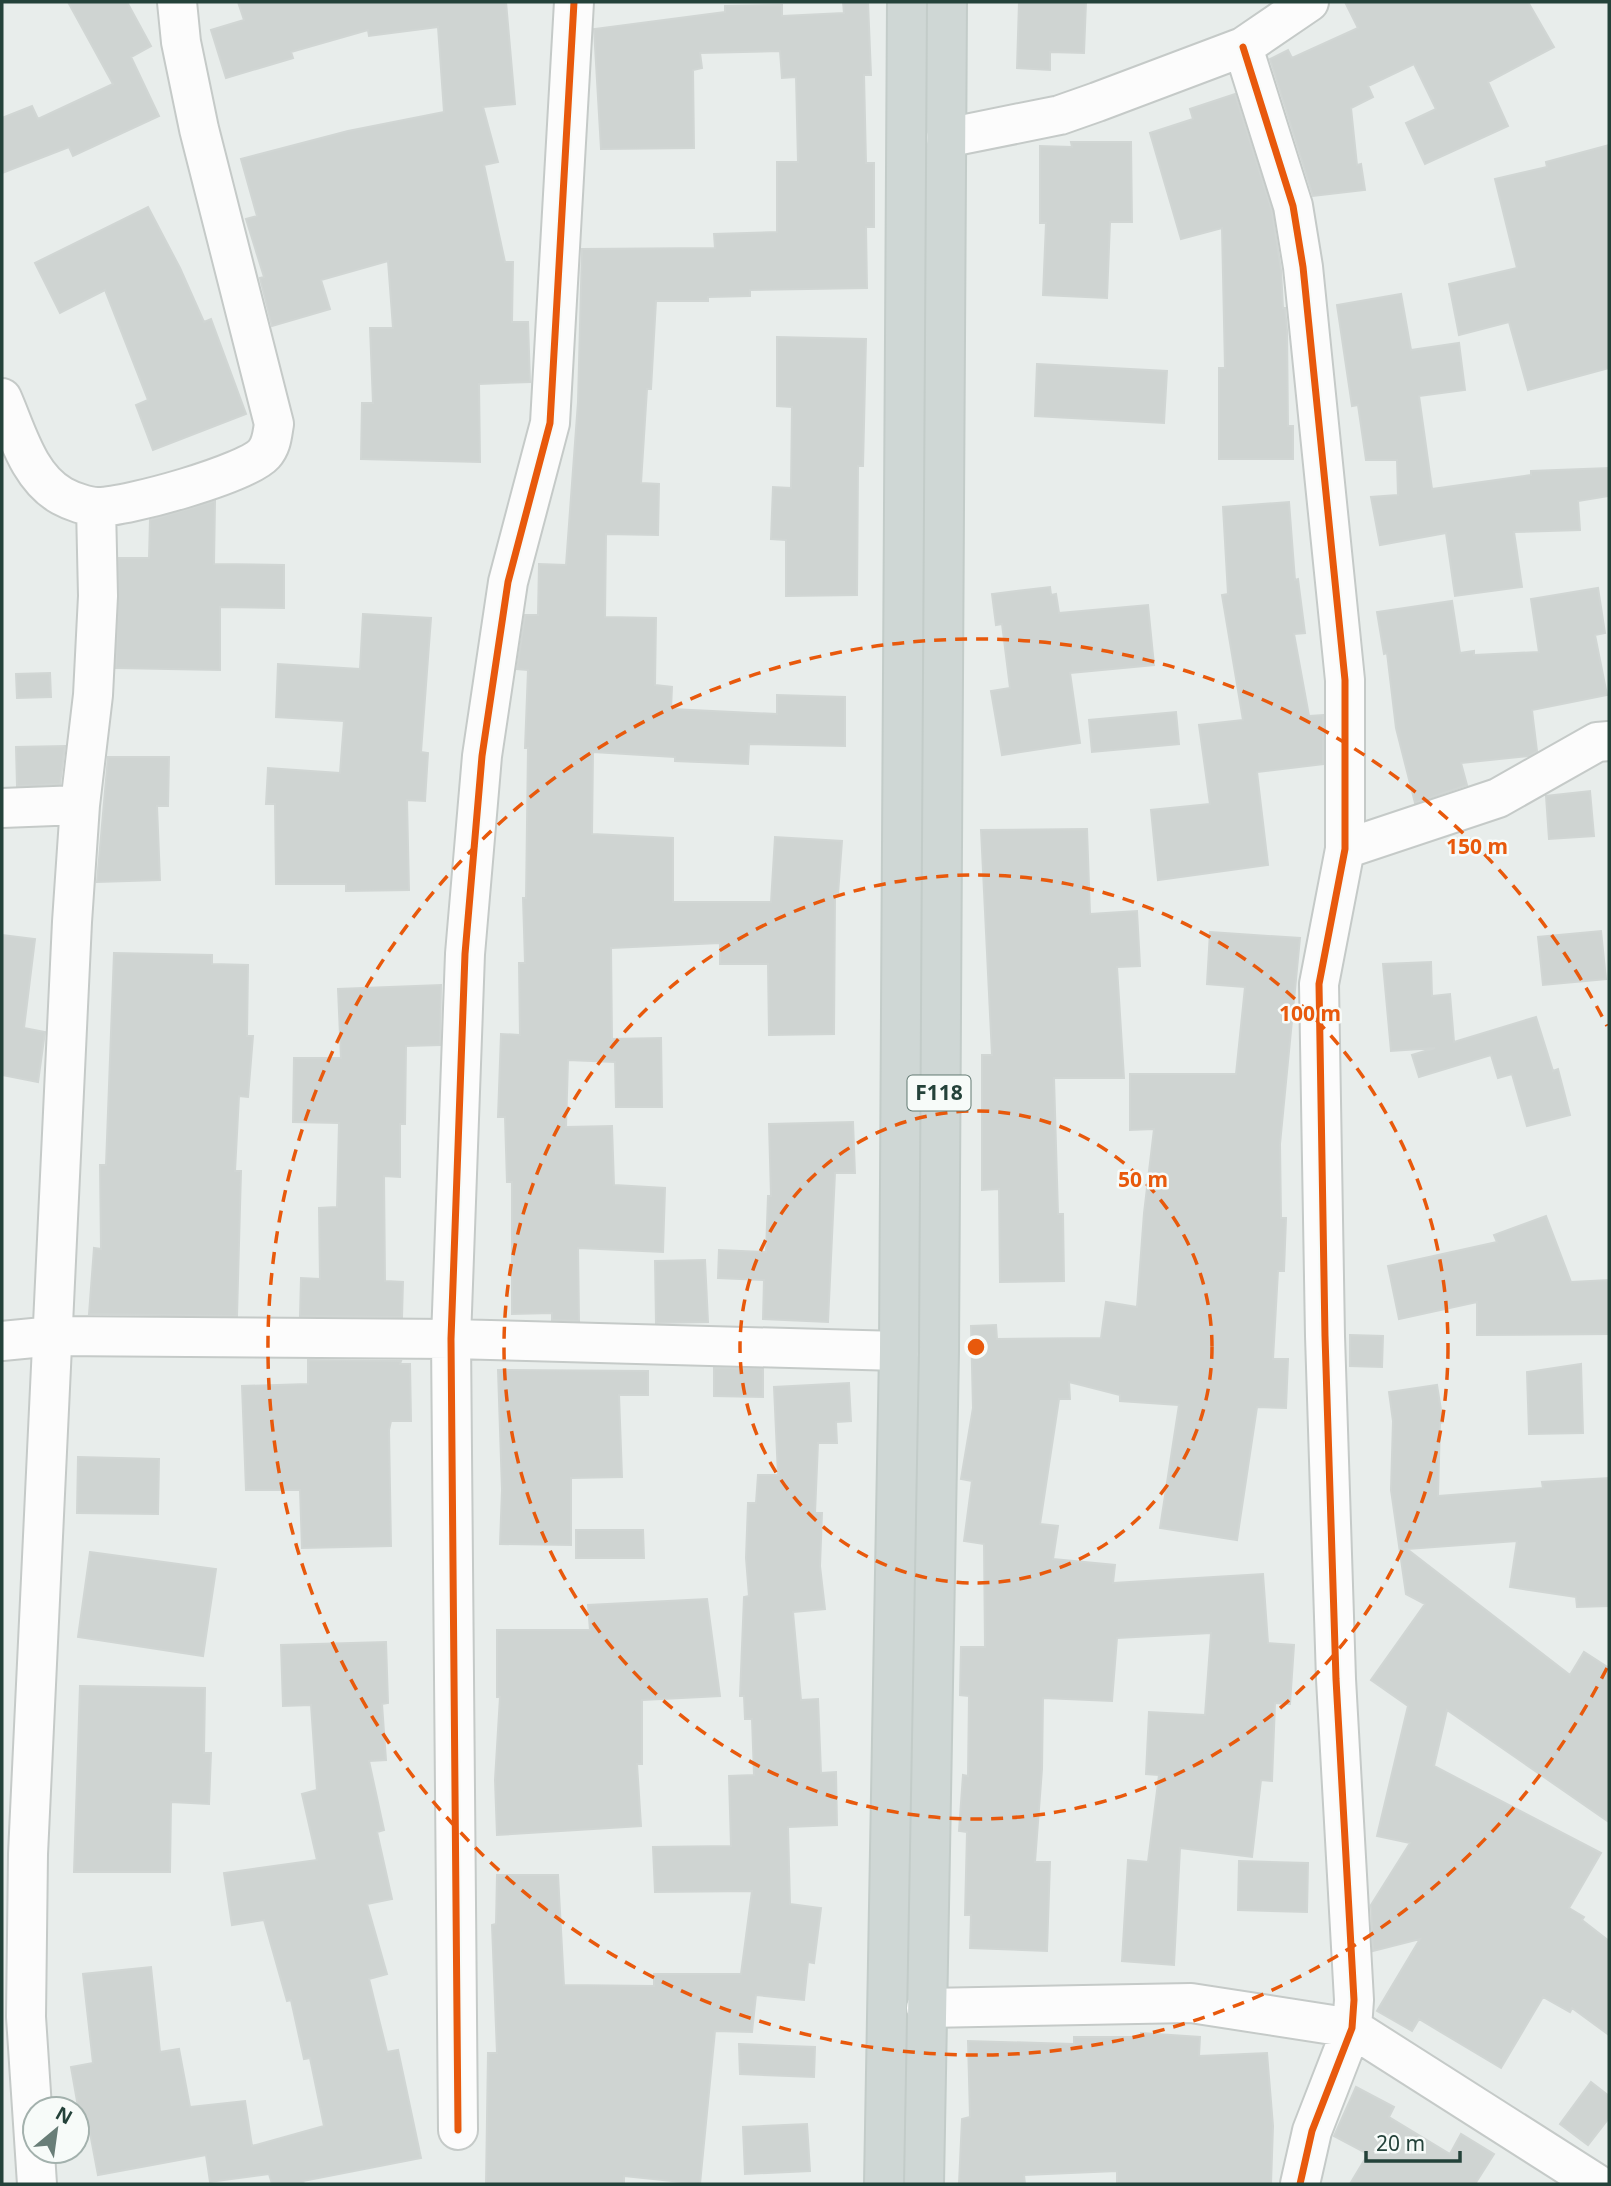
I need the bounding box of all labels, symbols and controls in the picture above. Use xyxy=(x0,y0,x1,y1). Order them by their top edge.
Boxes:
text: 150 m xyxy=(1446,832,1508,860)
text: 100 m xyxy=(1279,999,1341,1027)
road number: F118 xyxy=(908,1076,970,1110)
text: 50 m xyxy=(1118,1165,1168,1193)
centre of rings xyxy=(964,1335,988,1359)
north arrow xyxy=(21,2095,91,2165)
text: N xyxy=(51,2100,77,2130)
scale bar xyxy=(1366,2120,1460,2164)
text: 20 m xyxy=(1376,2129,1425,2157)

